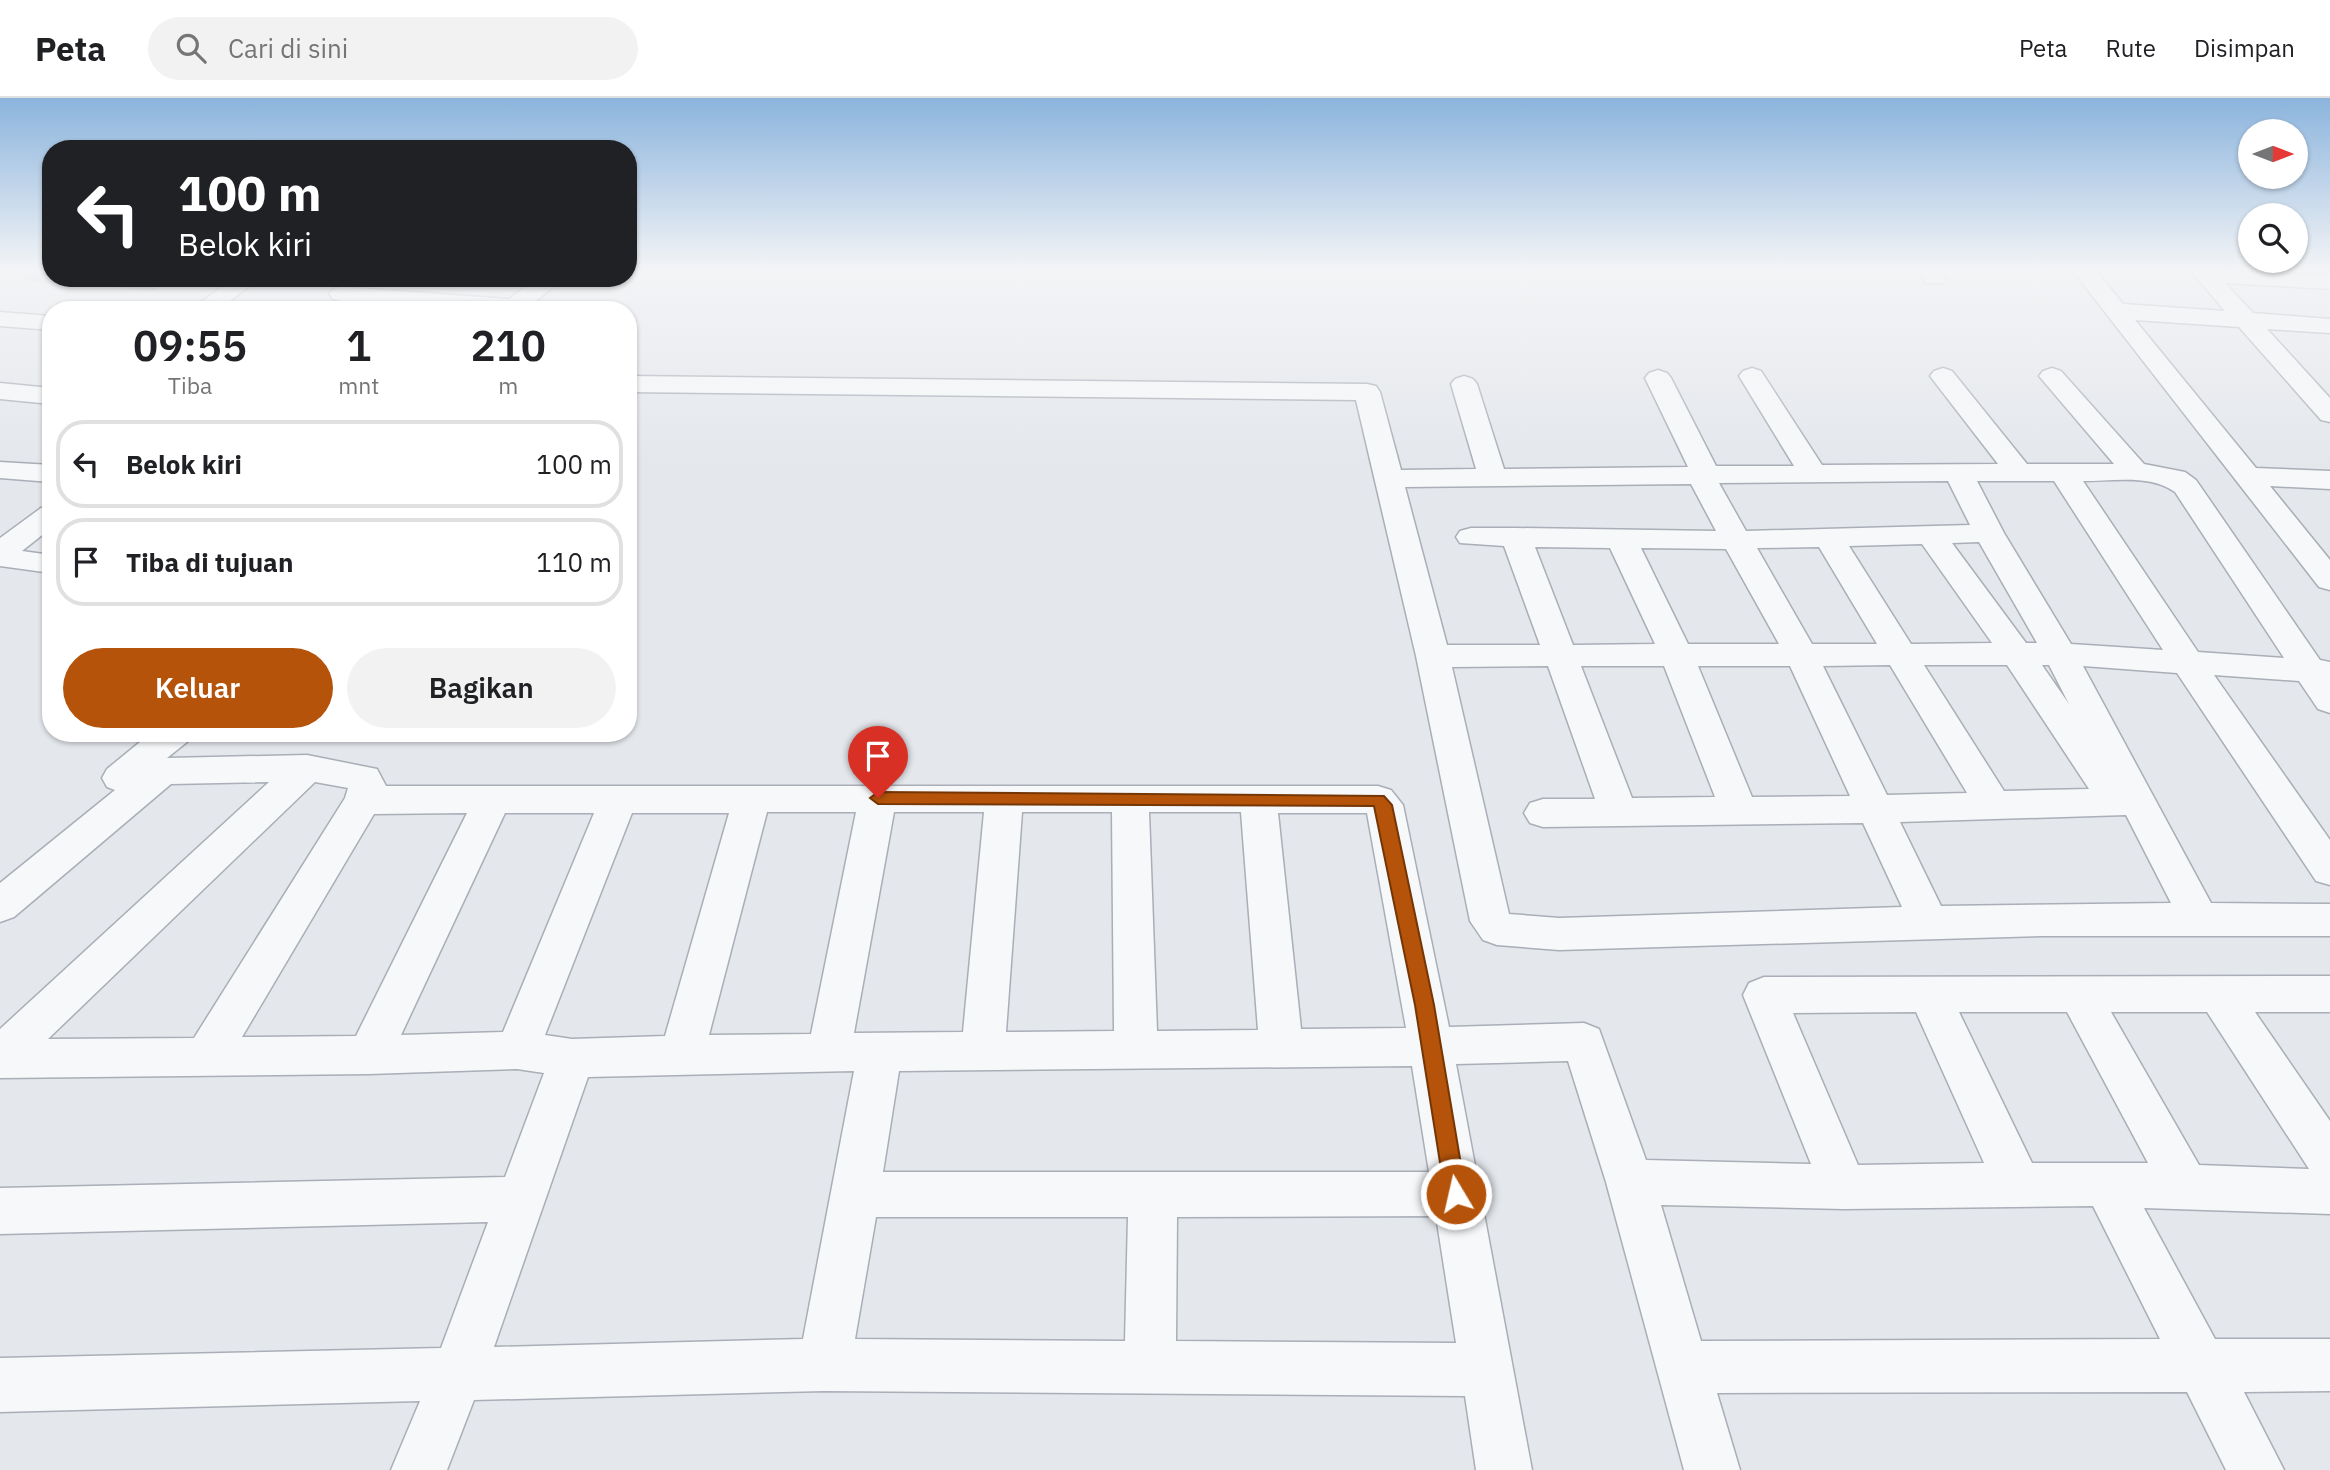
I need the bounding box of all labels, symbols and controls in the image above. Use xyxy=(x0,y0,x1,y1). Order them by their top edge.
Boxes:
search box xyxy=(148,17,638,80)
text: Peta xyxy=(35,27,106,70)
icon: search xyxy=(172,29,210,67)
text: Cari di sini xyxy=(228,31,348,65)
text: Peta xyxy=(2019,32,2067,64)
text: Rute xyxy=(2105,32,2156,64)
text: Disimpan xyxy=(2194,32,2295,64)
north arrow xyxy=(2238,119,2308,189)
map controls xyxy=(2238,119,2308,273)
text: 100 m xyxy=(178,161,322,224)
icon: left xyxy=(63,168,154,259)
button: search xyxy=(2238,203,2308,273)
text: Belok kiri xyxy=(178,223,312,265)
text: 09:55 xyxy=(133,318,247,373)
text: 1 xyxy=(346,318,371,373)
text: 210 xyxy=(470,318,546,373)
text: Tiba xyxy=(168,370,212,400)
text: mnt xyxy=(338,370,379,400)
text: m xyxy=(498,370,518,400)
icon: left xyxy=(67,445,105,483)
text: Belok kiri xyxy=(126,447,242,481)
text: 100 m xyxy=(536,447,612,481)
icon: arrive xyxy=(67,543,105,581)
text: Tiba di tujuan xyxy=(126,545,293,579)
text: 110 m xyxy=(536,545,612,579)
button: Keluar xyxy=(63,648,333,728)
button: Bagikan xyxy=(347,648,616,728)
pin xyxy=(848,726,908,798)
icon: arrive xyxy=(859,737,897,775)
position arrow xyxy=(1419,1157,1493,1231)

